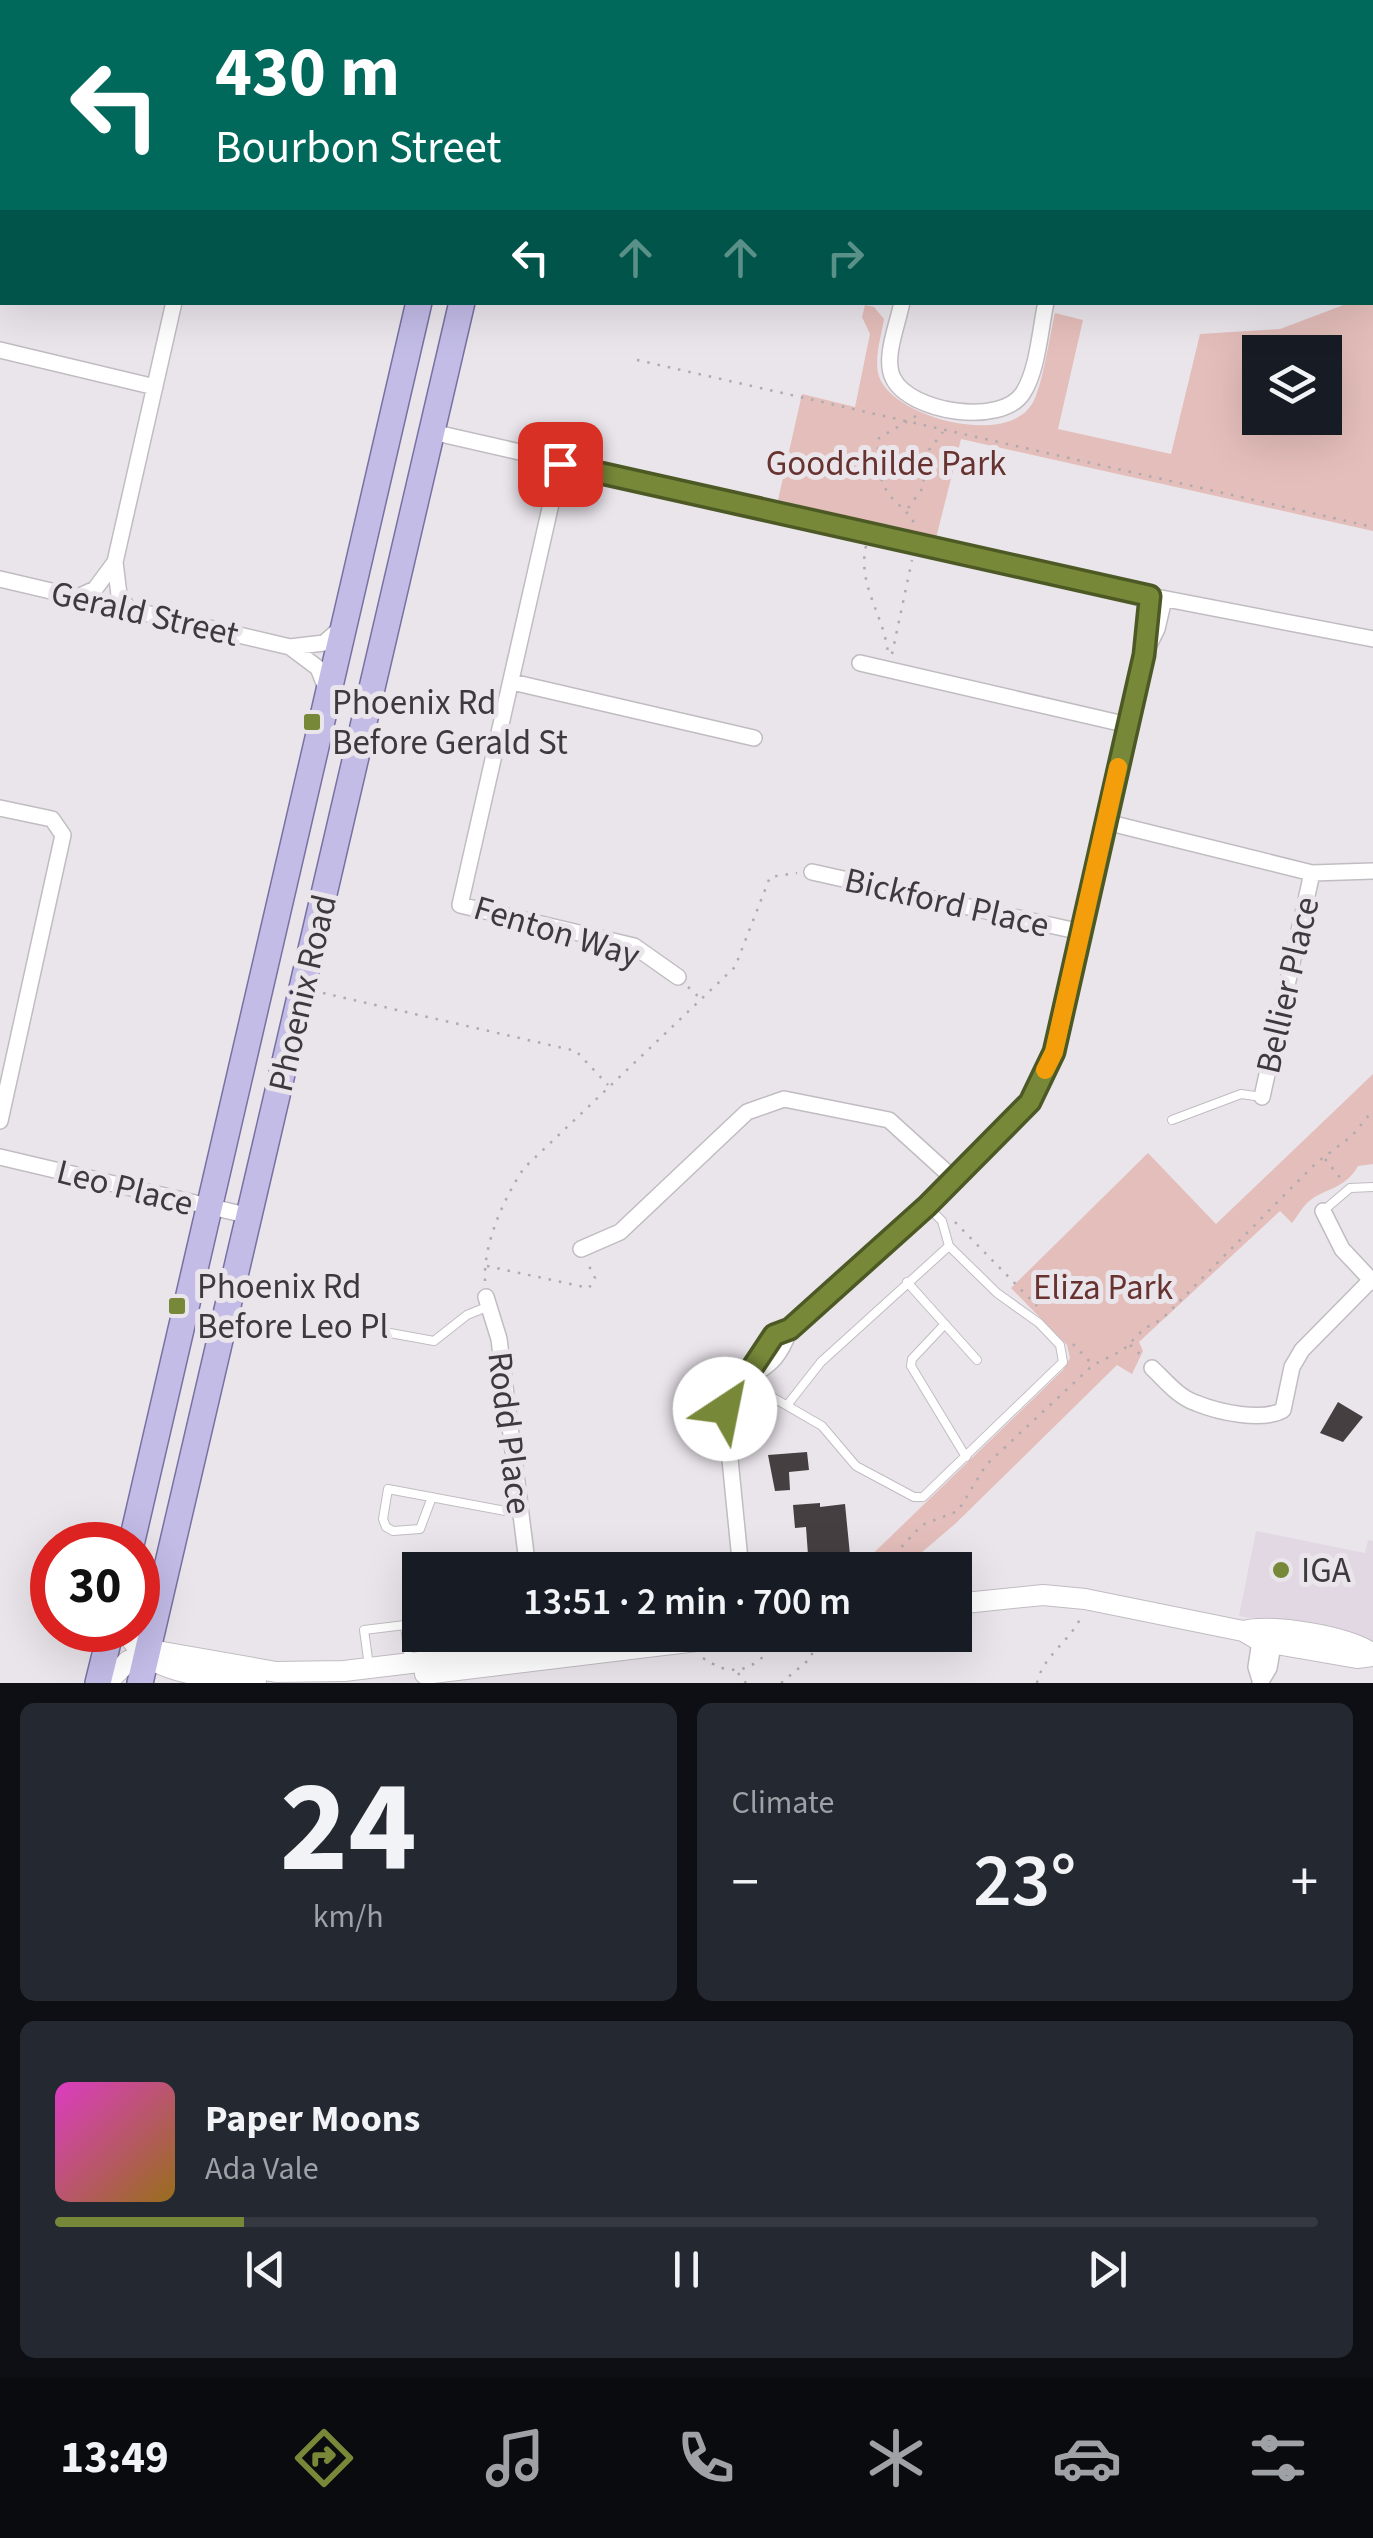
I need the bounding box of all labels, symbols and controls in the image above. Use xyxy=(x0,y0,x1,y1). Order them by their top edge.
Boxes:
text: 430 m xyxy=(215,23,400,123)
icon: left xyxy=(50,40,180,170)
text: Bourbon Street xyxy=(215,116,502,180)
icon: left xyxy=(503,230,558,285)
icon: ahead xyxy=(608,230,663,285)
icon: ahead xyxy=(713,230,768,285)
icon: right xyxy=(818,230,873,285)
map controls xyxy=(1242,335,1342,435)
button: layers xyxy=(1242,335,1342,435)
pin xyxy=(518,422,603,507)
icon: arrive xyxy=(533,437,588,492)
park label: Goodchilde Park xyxy=(766,439,1007,489)
street label: Gerald Street xyxy=(46,568,244,660)
place label: Phoenix Rd Before Gerald St xyxy=(332,678,568,768)
marker: Phoenix Rd Before Gerald St xyxy=(301,711,323,733)
street label: Bickford Place xyxy=(840,855,1054,951)
street label: Fenton Way xyxy=(468,883,646,981)
street label: Phoenix Road xyxy=(256,890,350,1097)
street label: Bellier Place xyxy=(1243,892,1333,1078)
street label: Leo Place xyxy=(51,1147,198,1229)
place label: Phoenix Rd Before Leo Pl xyxy=(197,1262,389,1352)
park label: Eliza Park xyxy=(1033,1263,1174,1313)
marker: Phoenix Rd Before Leo Pl xyxy=(166,1295,188,1317)
street label: Rodd Place xyxy=(474,1349,544,1517)
position arrow xyxy=(673,1357,777,1461)
speed limit sign: 30 xyxy=(30,1522,160,1652)
place label: IGA xyxy=(1301,1546,1351,1596)
marker: IGA xyxy=(1270,1559,1292,1581)
text: 13:51 · 2 min · 700 m xyxy=(523,1575,851,1629)
text: 24 xyxy=(280,1736,417,1921)
text: Climate xyxy=(732,1780,834,1826)
text: 23° xyxy=(973,1828,1076,1935)
text: − xyxy=(732,1844,759,1922)
text: + xyxy=(1291,1844,1318,1922)
text: km/h xyxy=(313,1894,384,1940)
text: Paper Moons xyxy=(205,2092,420,2146)
text: Ada Vale xyxy=(205,2146,319,2192)
icon: previous xyxy=(238,2242,293,2297)
icon: pause xyxy=(659,2242,714,2297)
icon: next xyxy=(1080,2242,1135,2297)
icon: directions xyxy=(289,2423,359,2493)
icon: music xyxy=(480,2423,550,2493)
icon: phone xyxy=(671,2423,741,2493)
icon: climate xyxy=(861,2423,931,2493)
icon: car xyxy=(1052,2423,1122,2493)
icon: filters xyxy=(1243,2423,1313,2493)
text: 13:49 xyxy=(60,2426,169,2490)

